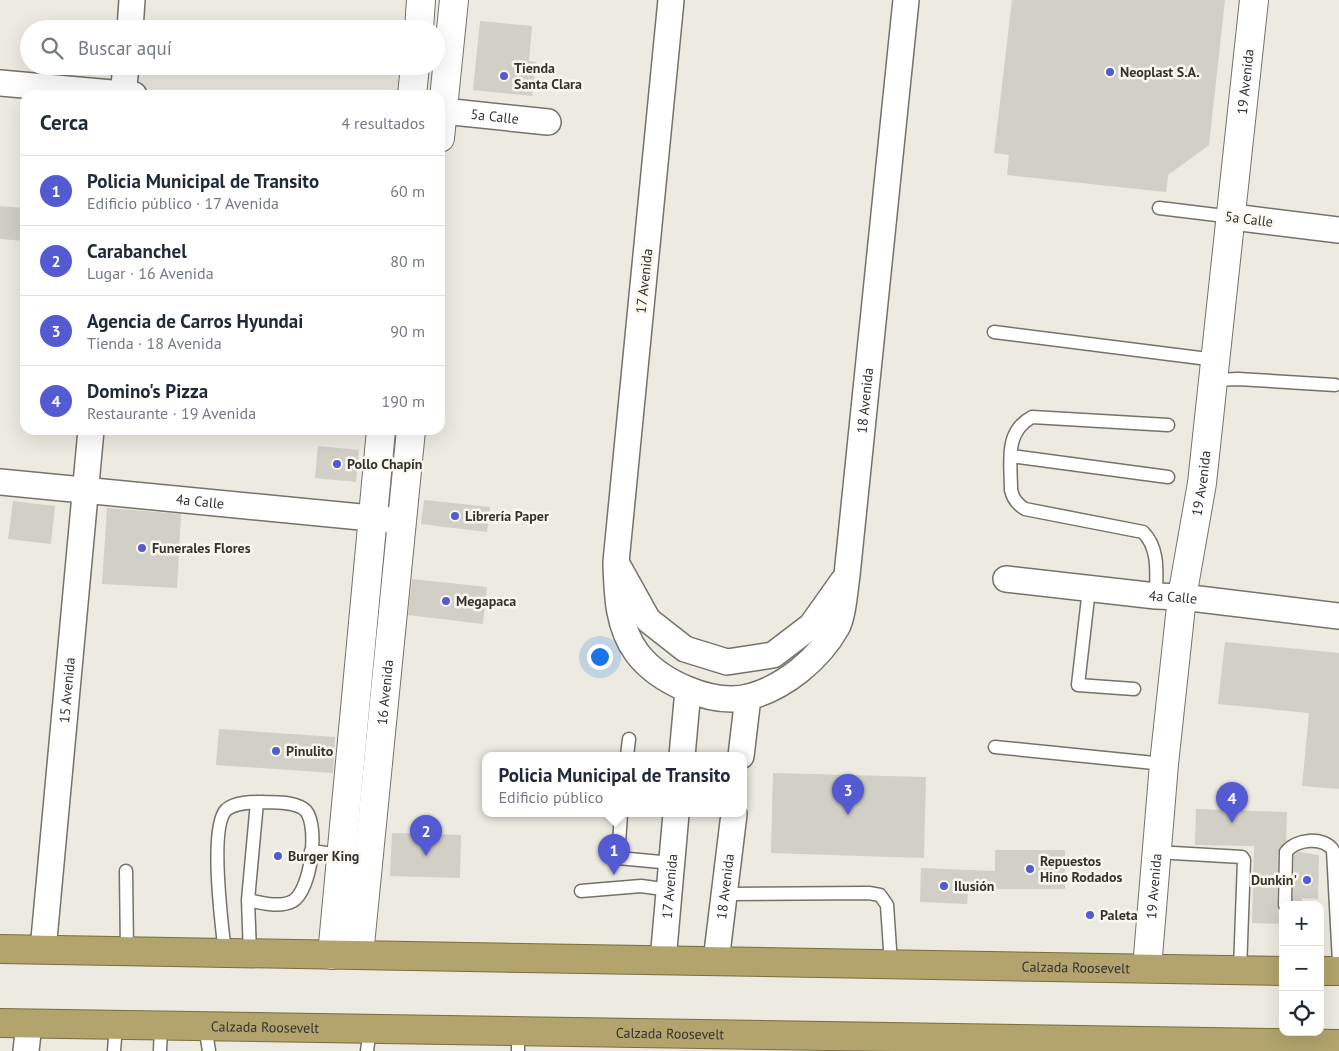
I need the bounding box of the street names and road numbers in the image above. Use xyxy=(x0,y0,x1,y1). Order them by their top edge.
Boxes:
street label: 19 Avenida xyxy=(1233,48,1258,115)
street label: 5a Calle xyxy=(470,105,520,128)
street label: 5a Calle xyxy=(1224,207,1274,231)
street label: 17 Avenida xyxy=(632,248,656,314)
street label: 18 Avenida xyxy=(853,367,877,434)
street label: 19 Avenida xyxy=(1187,450,1214,517)
street label: 4a Calle xyxy=(175,490,225,513)
street label: 4a Calle xyxy=(1148,586,1198,608)
street label: 15 Avenida xyxy=(55,656,79,724)
street label: 16 Avenida xyxy=(373,659,397,726)
street label: 17 Avenida xyxy=(658,853,681,920)
street label: 18 Avenida xyxy=(712,853,738,920)
street label: 19 Avenida xyxy=(1142,853,1166,920)
street label: Calzada Roosevelt xyxy=(1022,958,1130,977)
street label: Calzada Roosevelt xyxy=(211,1017,319,1037)
street label: Calzada Roosevelt xyxy=(616,1024,724,1043)

